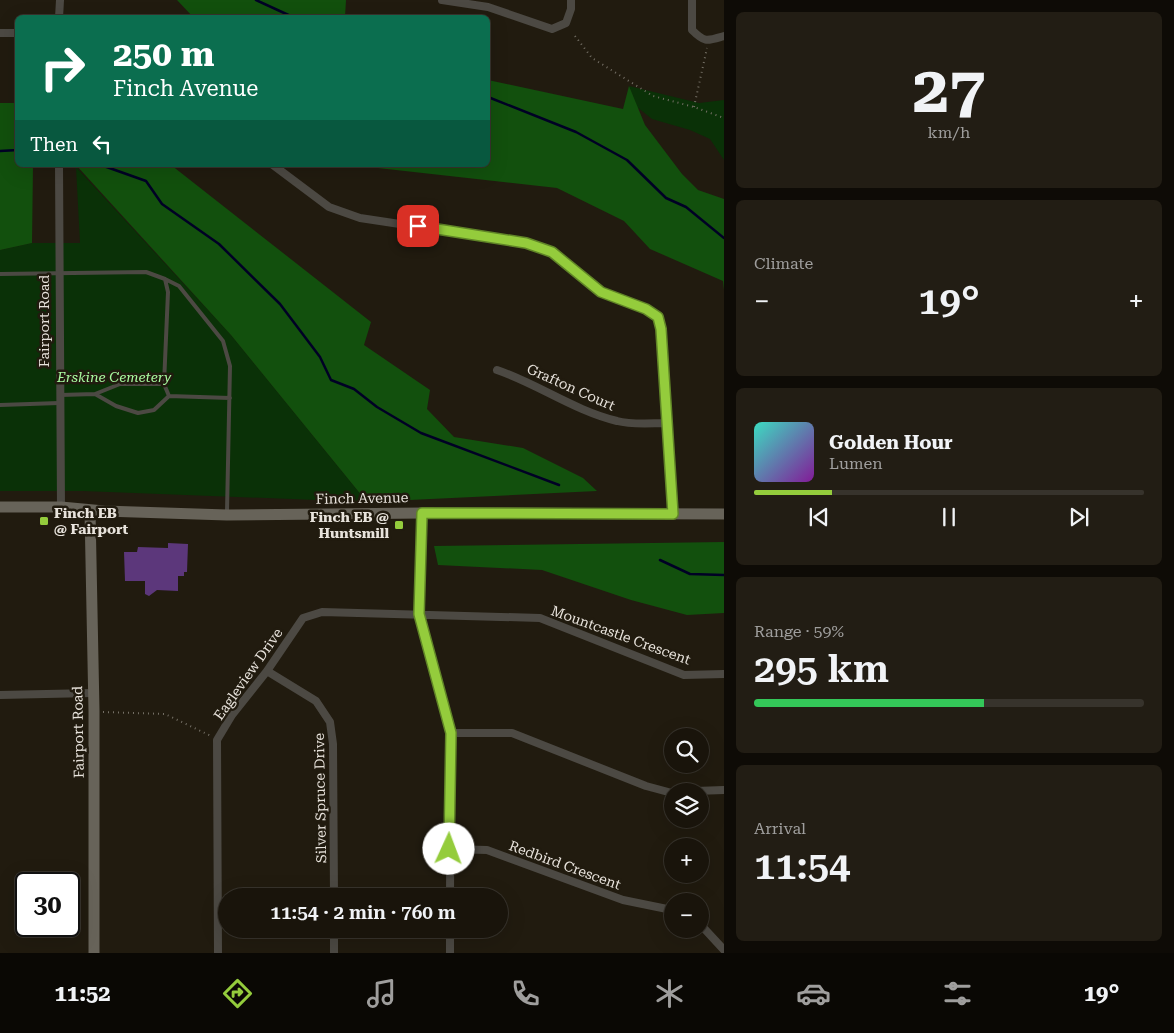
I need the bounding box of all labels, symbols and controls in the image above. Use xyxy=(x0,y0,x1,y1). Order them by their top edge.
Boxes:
text: 250 m xyxy=(113,34,214,75)
icon: right xyxy=(30,35,95,100)
text: 27 xyxy=(913,52,985,128)
text: Finch Avenue xyxy=(113,76,258,101)
text: km/h xyxy=(928,123,970,142)
icon: left xyxy=(88,130,116,158)
text: Then xyxy=(30,133,78,156)
pin xyxy=(397,205,439,247)
icon: arrive xyxy=(404,212,432,240)
text: Climate xyxy=(754,254,813,273)
street label: Fairport Road xyxy=(36,275,52,367)
text: 19° xyxy=(918,279,980,323)
text: − xyxy=(754,285,770,318)
text: + xyxy=(1128,285,1144,318)
street label: Grafton Court xyxy=(524,360,618,414)
park label: Erskine Cemetery xyxy=(56,369,172,385)
text: Golden Hour xyxy=(829,431,953,454)
text: Lumen xyxy=(829,454,883,473)
street label: Finch Avenue xyxy=(316,489,409,507)
icon: previous xyxy=(805,503,833,531)
icon: pause xyxy=(935,503,963,531)
icon: next xyxy=(1065,503,1093,531)
place label: Finch EB @ Fairport xyxy=(54,505,129,537)
place label: Finch EB @ Huntsmill xyxy=(310,509,389,541)
marker: Finch EB @ Fairport xyxy=(38,515,50,527)
marker: Finch EB @ Huntsmill xyxy=(393,519,405,531)
street label: Mountcastle Crescent xyxy=(549,602,693,668)
text: Range · 59% xyxy=(754,622,844,641)
street label: Eagleview Drive xyxy=(210,625,286,723)
text: 295 km xyxy=(754,647,889,691)
street label: Fairport Road xyxy=(69,686,87,778)
map controls xyxy=(664,728,709,938)
button: search xyxy=(664,728,709,773)
street label: Silver Spruce Drive xyxy=(311,732,329,863)
button: layers xyxy=(664,783,709,828)
text: Arrival xyxy=(754,819,806,838)
position arrow xyxy=(422,822,474,874)
street label: Redbird Crescent xyxy=(507,837,623,893)
button: + xyxy=(664,838,709,883)
text: 11:54 xyxy=(754,844,850,888)
speed limit sign: 30 xyxy=(15,872,80,937)
button: − xyxy=(664,893,709,938)
text: 11:54 · 2 min · 760 m xyxy=(270,901,456,924)
icon: directions xyxy=(220,976,255,1011)
icon: music xyxy=(364,976,399,1011)
icon: phone xyxy=(508,976,543,1011)
icon: climate xyxy=(652,976,687,1011)
icon: car xyxy=(796,976,831,1011)
icon: filters xyxy=(940,976,975,1011)
text: 11:52 xyxy=(55,981,111,1006)
text: 19° xyxy=(1084,981,1119,1006)

